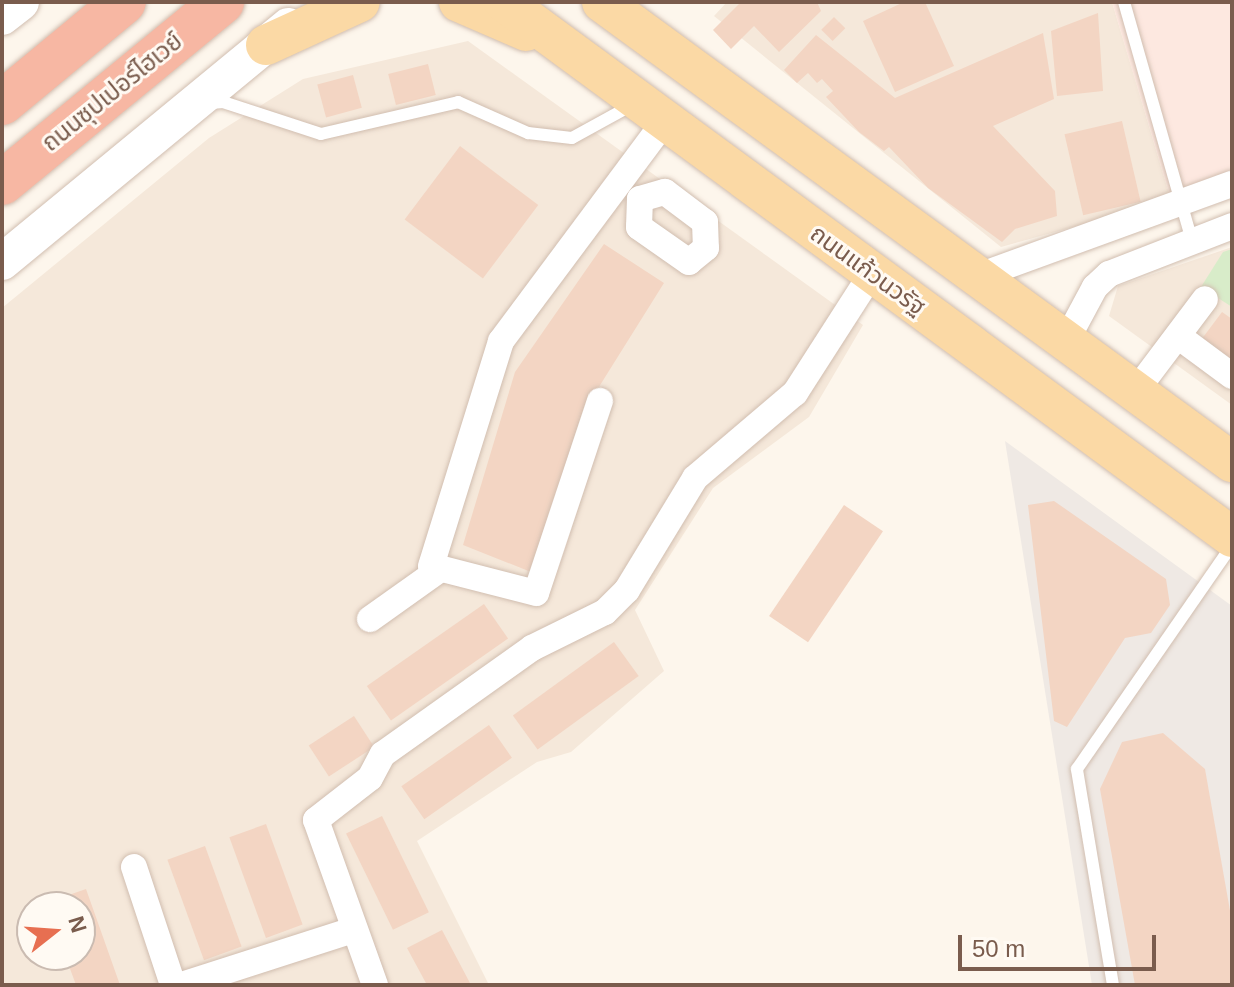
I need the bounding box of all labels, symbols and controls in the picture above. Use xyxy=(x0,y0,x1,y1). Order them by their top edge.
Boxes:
street label: ถนนซุปเปอร์ไฮเวย์ xyxy=(36,27,188,157)
street label: ถนนแก้วนวรัฐ xyxy=(805,219,931,321)
north arrow xyxy=(16,891,96,971)
text: N xyxy=(63,913,92,936)
scale bar xyxy=(962,919,1160,969)
text: 50 m xyxy=(972,935,1025,962)

